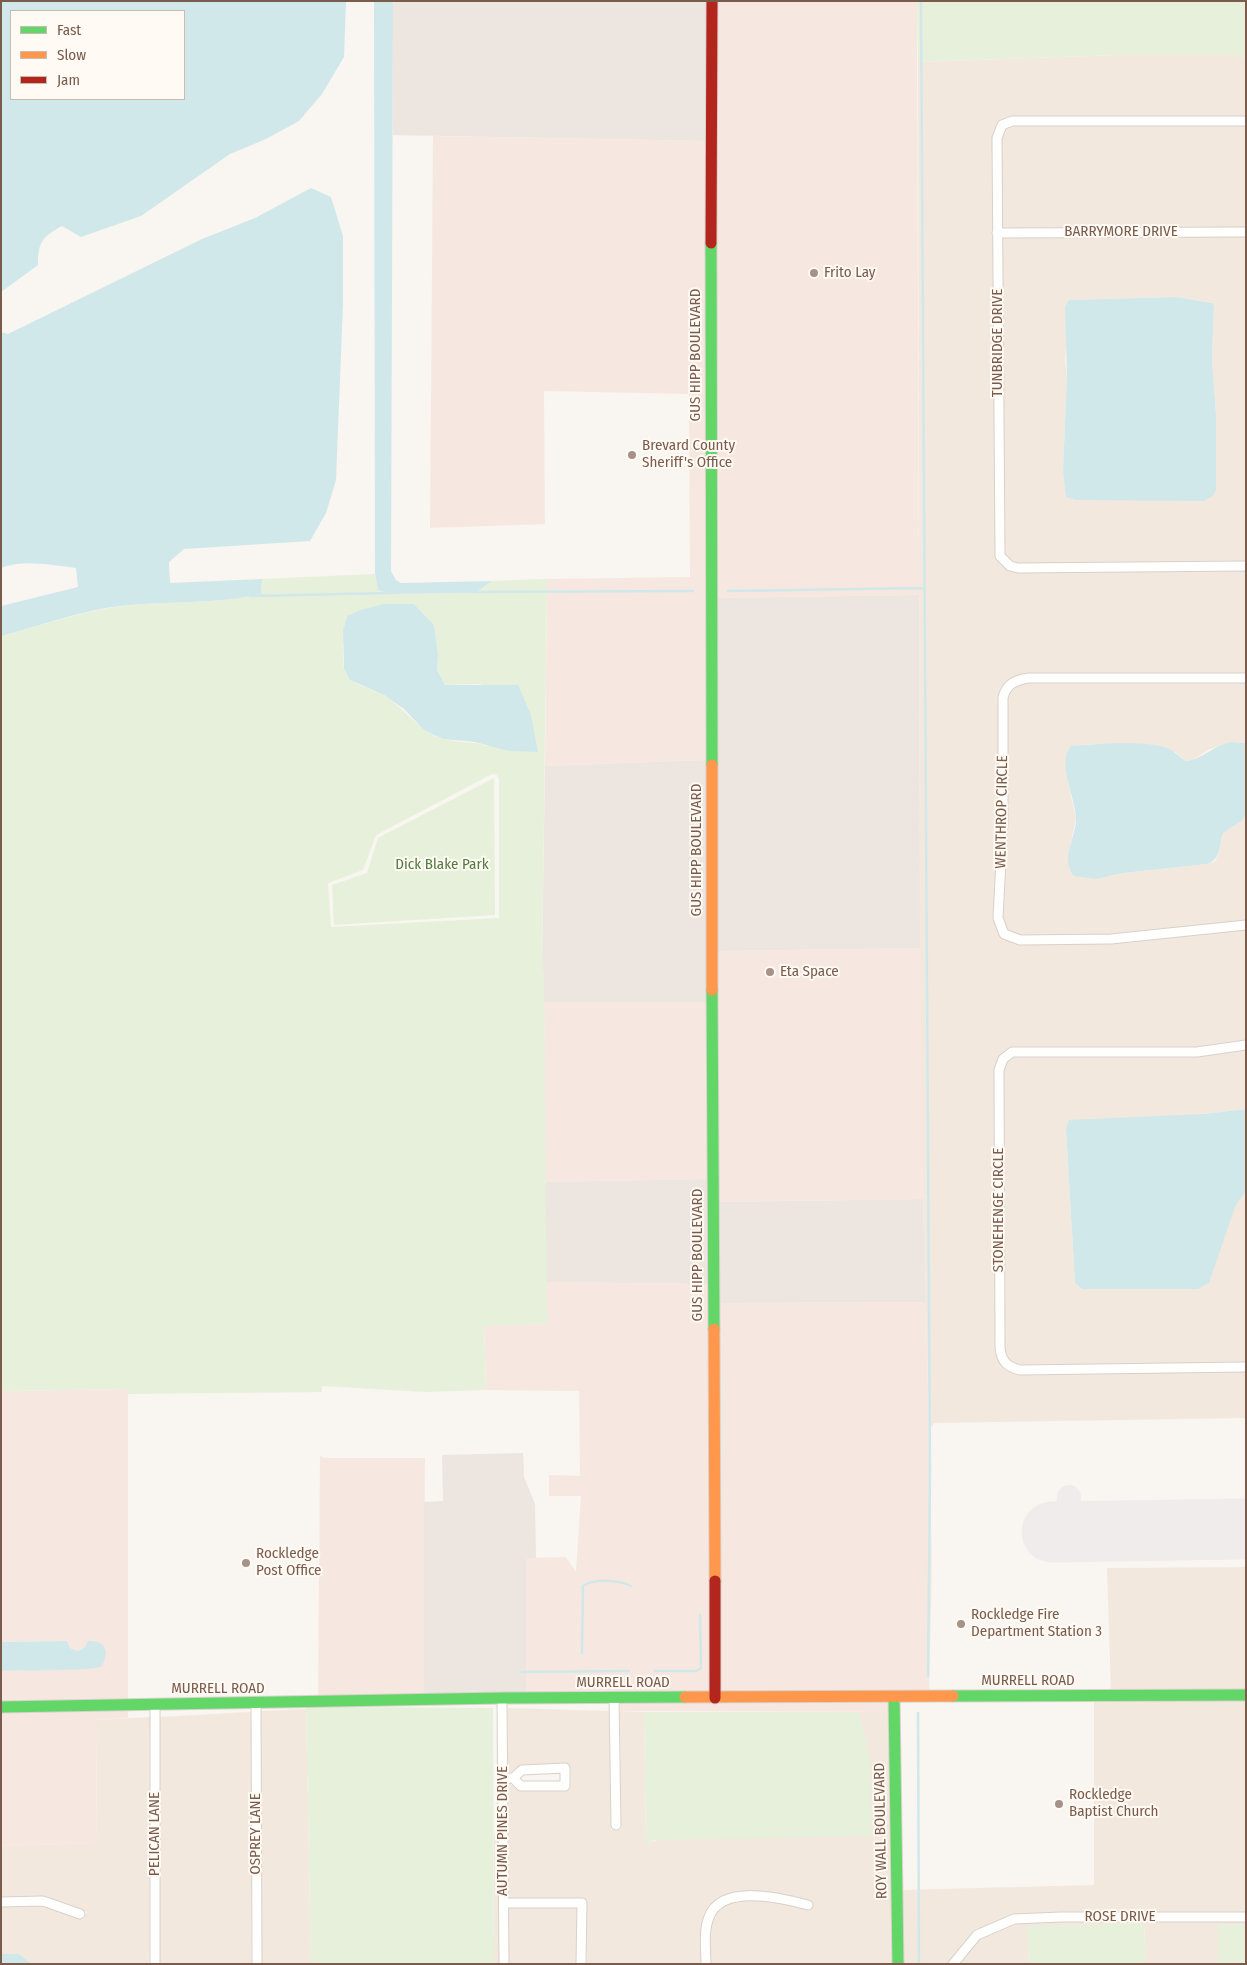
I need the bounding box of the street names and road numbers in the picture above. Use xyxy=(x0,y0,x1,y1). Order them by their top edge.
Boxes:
street label: BARRYMORE DRIVE xyxy=(1064,223,1178,241)
street label: GUS HIPP BOULEVARD xyxy=(687,289,705,421)
street label: TUNBRIDGE DRIVE xyxy=(989,289,1007,397)
street label: WENTHROP CIRCLE xyxy=(992,755,1012,869)
street label: GUS HIPP BOULEVARD xyxy=(688,784,706,916)
street label: STONEHENGE CIRCLE xyxy=(990,1148,1008,1272)
street label: GUS HIPP BOULEVARD xyxy=(689,1189,707,1321)
street label: MURRELL ROAD xyxy=(981,1672,1075,1690)
street label: MURRELL ROAD xyxy=(576,1674,670,1692)
street label: MURRELL ROAD xyxy=(171,1680,265,1698)
street label: ROY WALL BOULEVARD xyxy=(871,1763,891,1899)
street label: AUTUMN PINES DRIVE xyxy=(494,1766,512,1896)
street label: PELICAN LANE xyxy=(146,1792,164,1876)
street label: OSPREY LANE xyxy=(247,1793,265,1875)
street label: ROSE DRIVE xyxy=(1085,1908,1155,1926)

